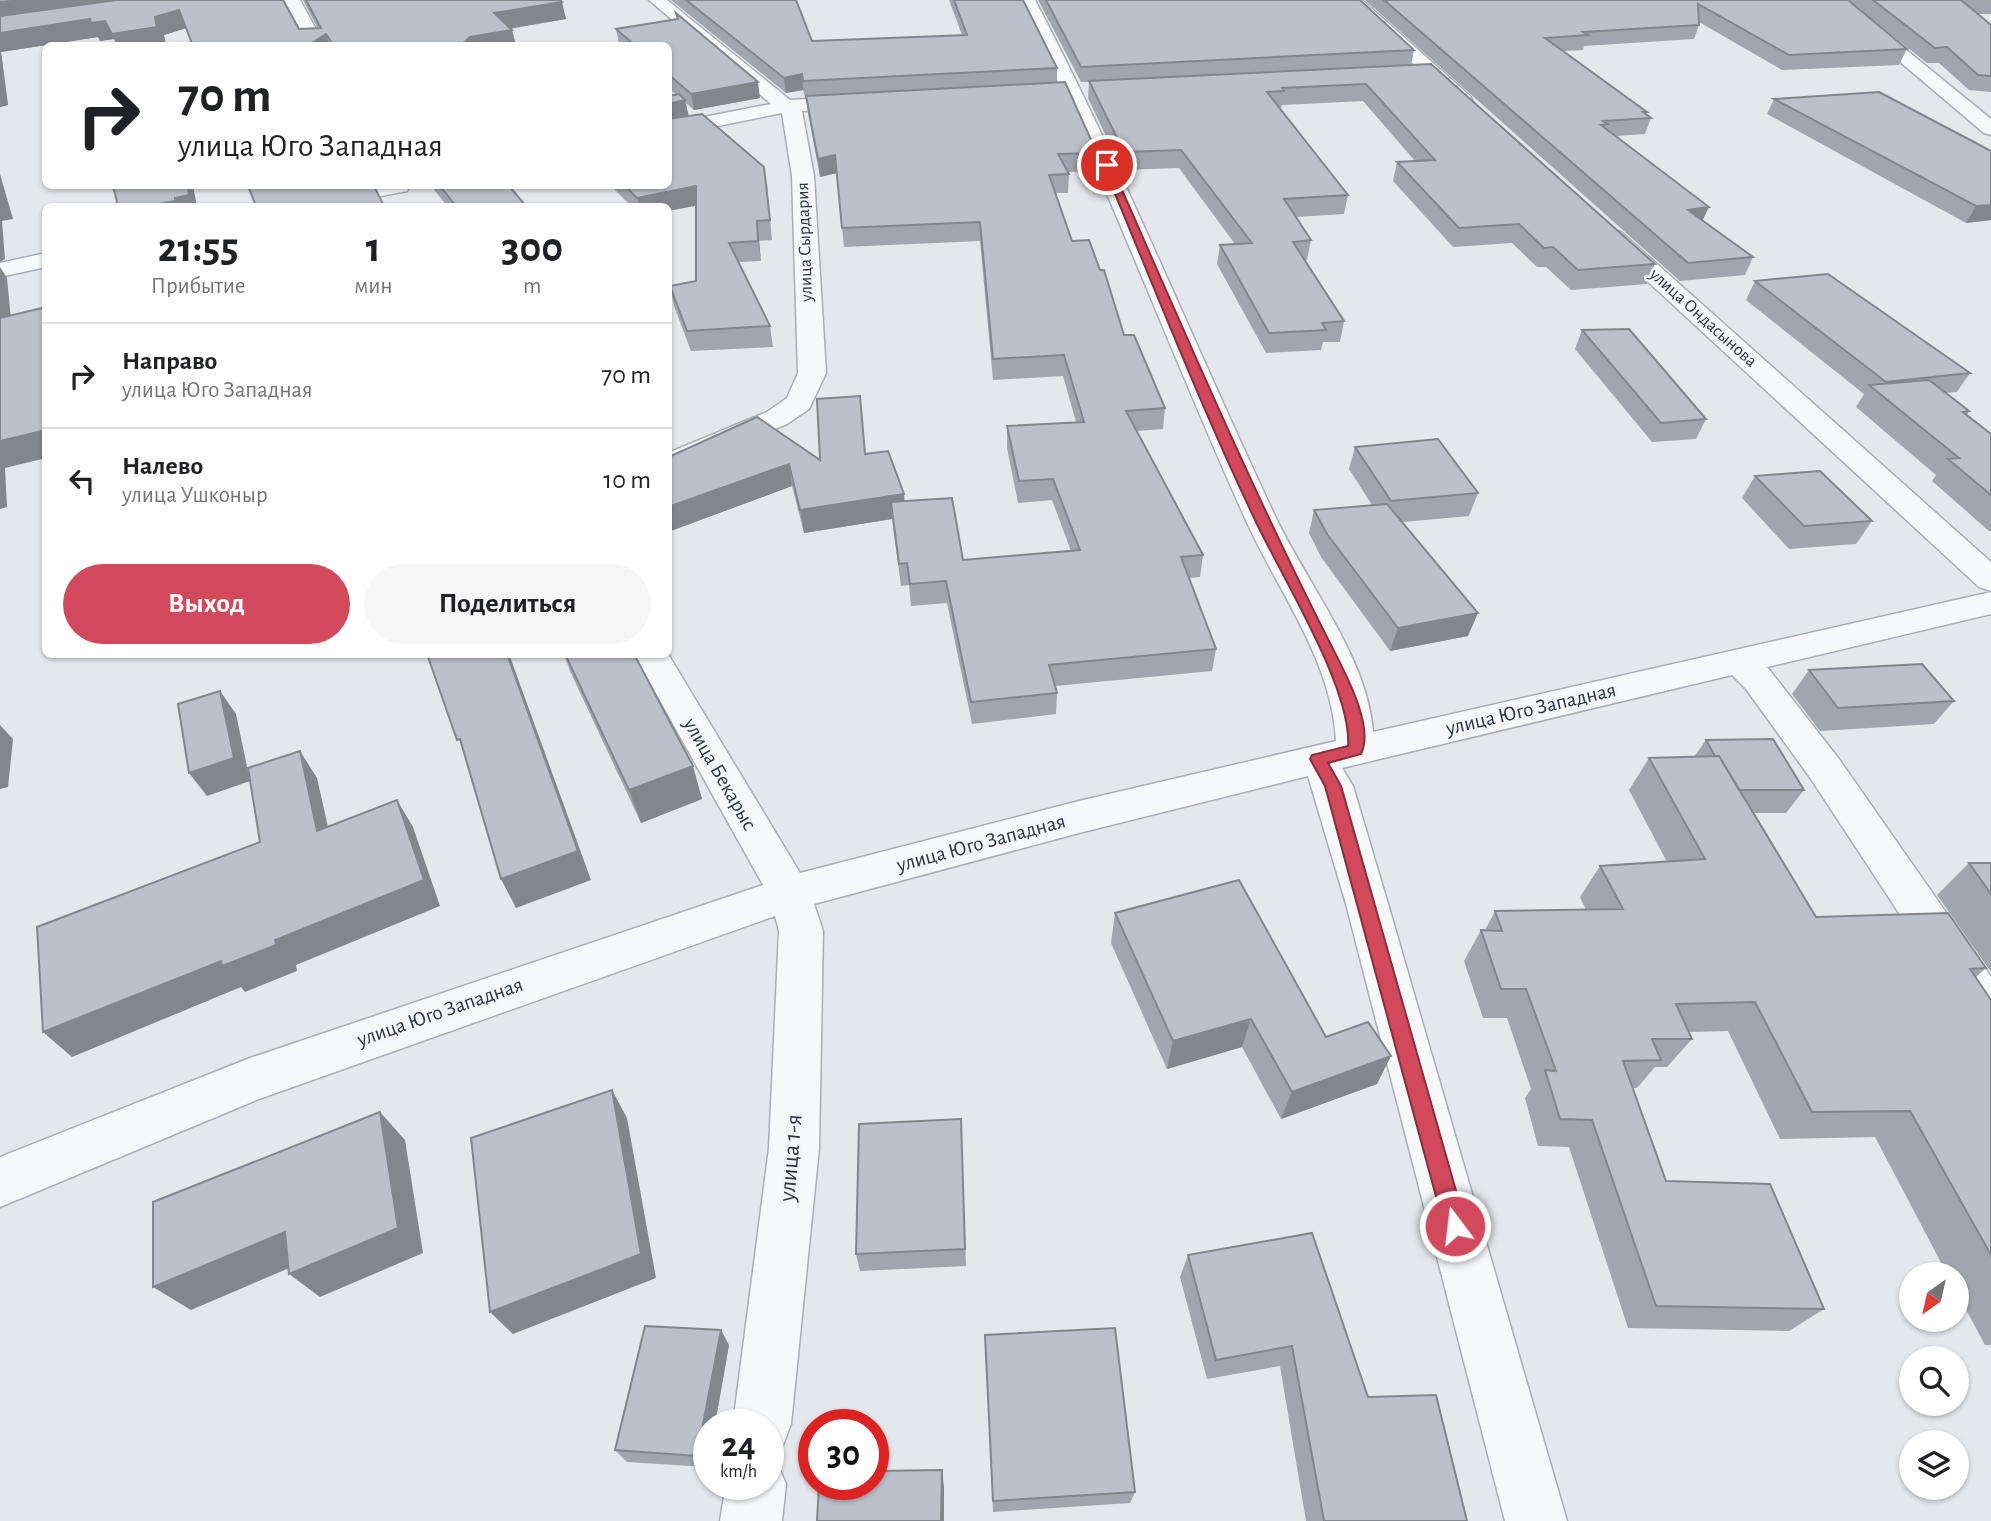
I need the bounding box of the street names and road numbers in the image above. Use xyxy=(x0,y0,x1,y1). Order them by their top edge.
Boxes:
street label: улица Сырдария xyxy=(794,182,816,303)
street label: улица Ондасынова xyxy=(1645,265,1760,371)
street label: улица Юго Западная xyxy=(1443,679,1618,739)
street label: улица Бекарыс xyxy=(679,713,761,834)
street label: улица Юго Западная xyxy=(893,810,1068,876)
street label: улица Юго Западная xyxy=(353,974,526,1051)
street label: улица 1-я xyxy=(775,1113,807,1204)

